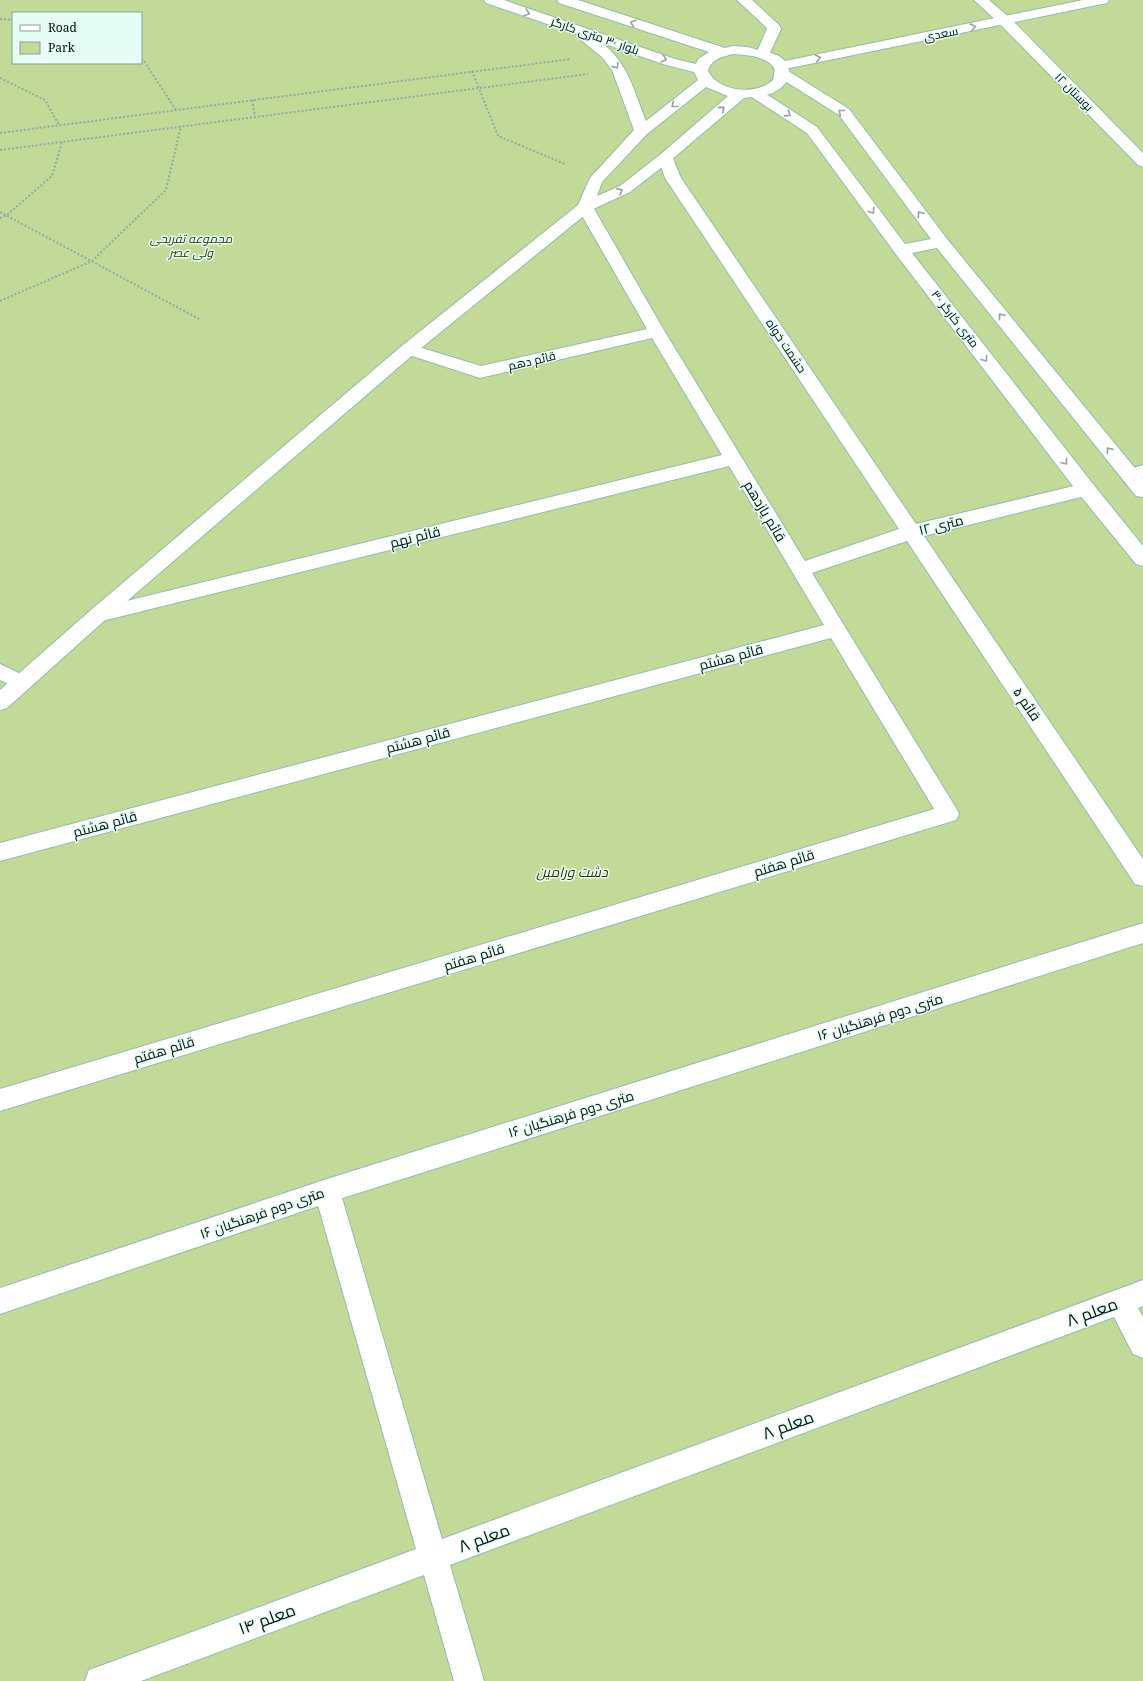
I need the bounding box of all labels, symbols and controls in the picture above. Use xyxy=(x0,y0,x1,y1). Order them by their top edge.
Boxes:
one-way arrow xyxy=(524,8,531,16)
legend xyxy=(12,12,142,64)
street label: بلوار ۳۰ متری کارگر xyxy=(548,12,642,59)
text: Road xyxy=(48,19,78,36)
one-way arrow xyxy=(629,19,636,28)
street label: سعدی xyxy=(922,22,960,45)
one-way arrow xyxy=(970,24,976,32)
text: Park xyxy=(48,39,76,56)
one-way arrow xyxy=(660,55,667,63)
one-way arrow xyxy=(815,55,821,63)
one-way arrow xyxy=(611,62,619,69)
street label: بوستان ۱۲ xyxy=(1051,69,1097,115)
one-way arrow xyxy=(672,100,679,107)
one-way arrow xyxy=(717,107,724,114)
one-way arrow xyxy=(784,109,791,117)
one-way arrow xyxy=(839,109,846,116)
one-way arrow xyxy=(616,188,624,195)
one-way arrow xyxy=(867,207,875,214)
one-way arrow xyxy=(918,212,925,219)
park label: مجموعه تفریحی ولی عصر xyxy=(150,230,233,261)
street label: ۳۰ متری کارگر xyxy=(928,286,983,351)
one-way arrow xyxy=(999,314,1006,321)
street label: حشمت خواه xyxy=(762,315,811,376)
street label: قائم دهم xyxy=(506,347,557,374)
one-way arrow xyxy=(980,354,987,361)
one-way arrow xyxy=(1107,447,1114,455)
one-way arrow xyxy=(1060,457,1067,464)
street label: قائم یازدهم xyxy=(739,477,791,545)
street label: ۱۲ متری xyxy=(917,510,965,539)
street label: قائم نهم xyxy=(388,521,442,553)
street label: قائم هشتم xyxy=(697,639,765,675)
street label: قائم ۵ xyxy=(1008,683,1046,725)
street label: قائم هشتم xyxy=(384,722,452,758)
street label: قائم هشتم xyxy=(71,806,139,842)
street label: قائم هفتم xyxy=(751,844,817,882)
park label: دشت ورامین xyxy=(536,862,609,881)
street label: قائم هفتم xyxy=(441,938,507,976)
street label: ۱۶ متری دوم فرهنگیان xyxy=(815,988,945,1046)
street label: قائم هفتم xyxy=(131,1031,197,1069)
street label: ۱۶ متری دوم فرهنگیان xyxy=(506,1085,636,1143)
street label: ۱۶ متری دوم فرهنگیان xyxy=(197,1182,327,1244)
street label: معلم ۸ xyxy=(1063,1292,1121,1332)
street label: معلم ۸ xyxy=(759,1405,817,1445)
street label: معلم ۸ xyxy=(455,1518,513,1558)
street label: معلم ۱۴ xyxy=(235,1598,299,1640)

